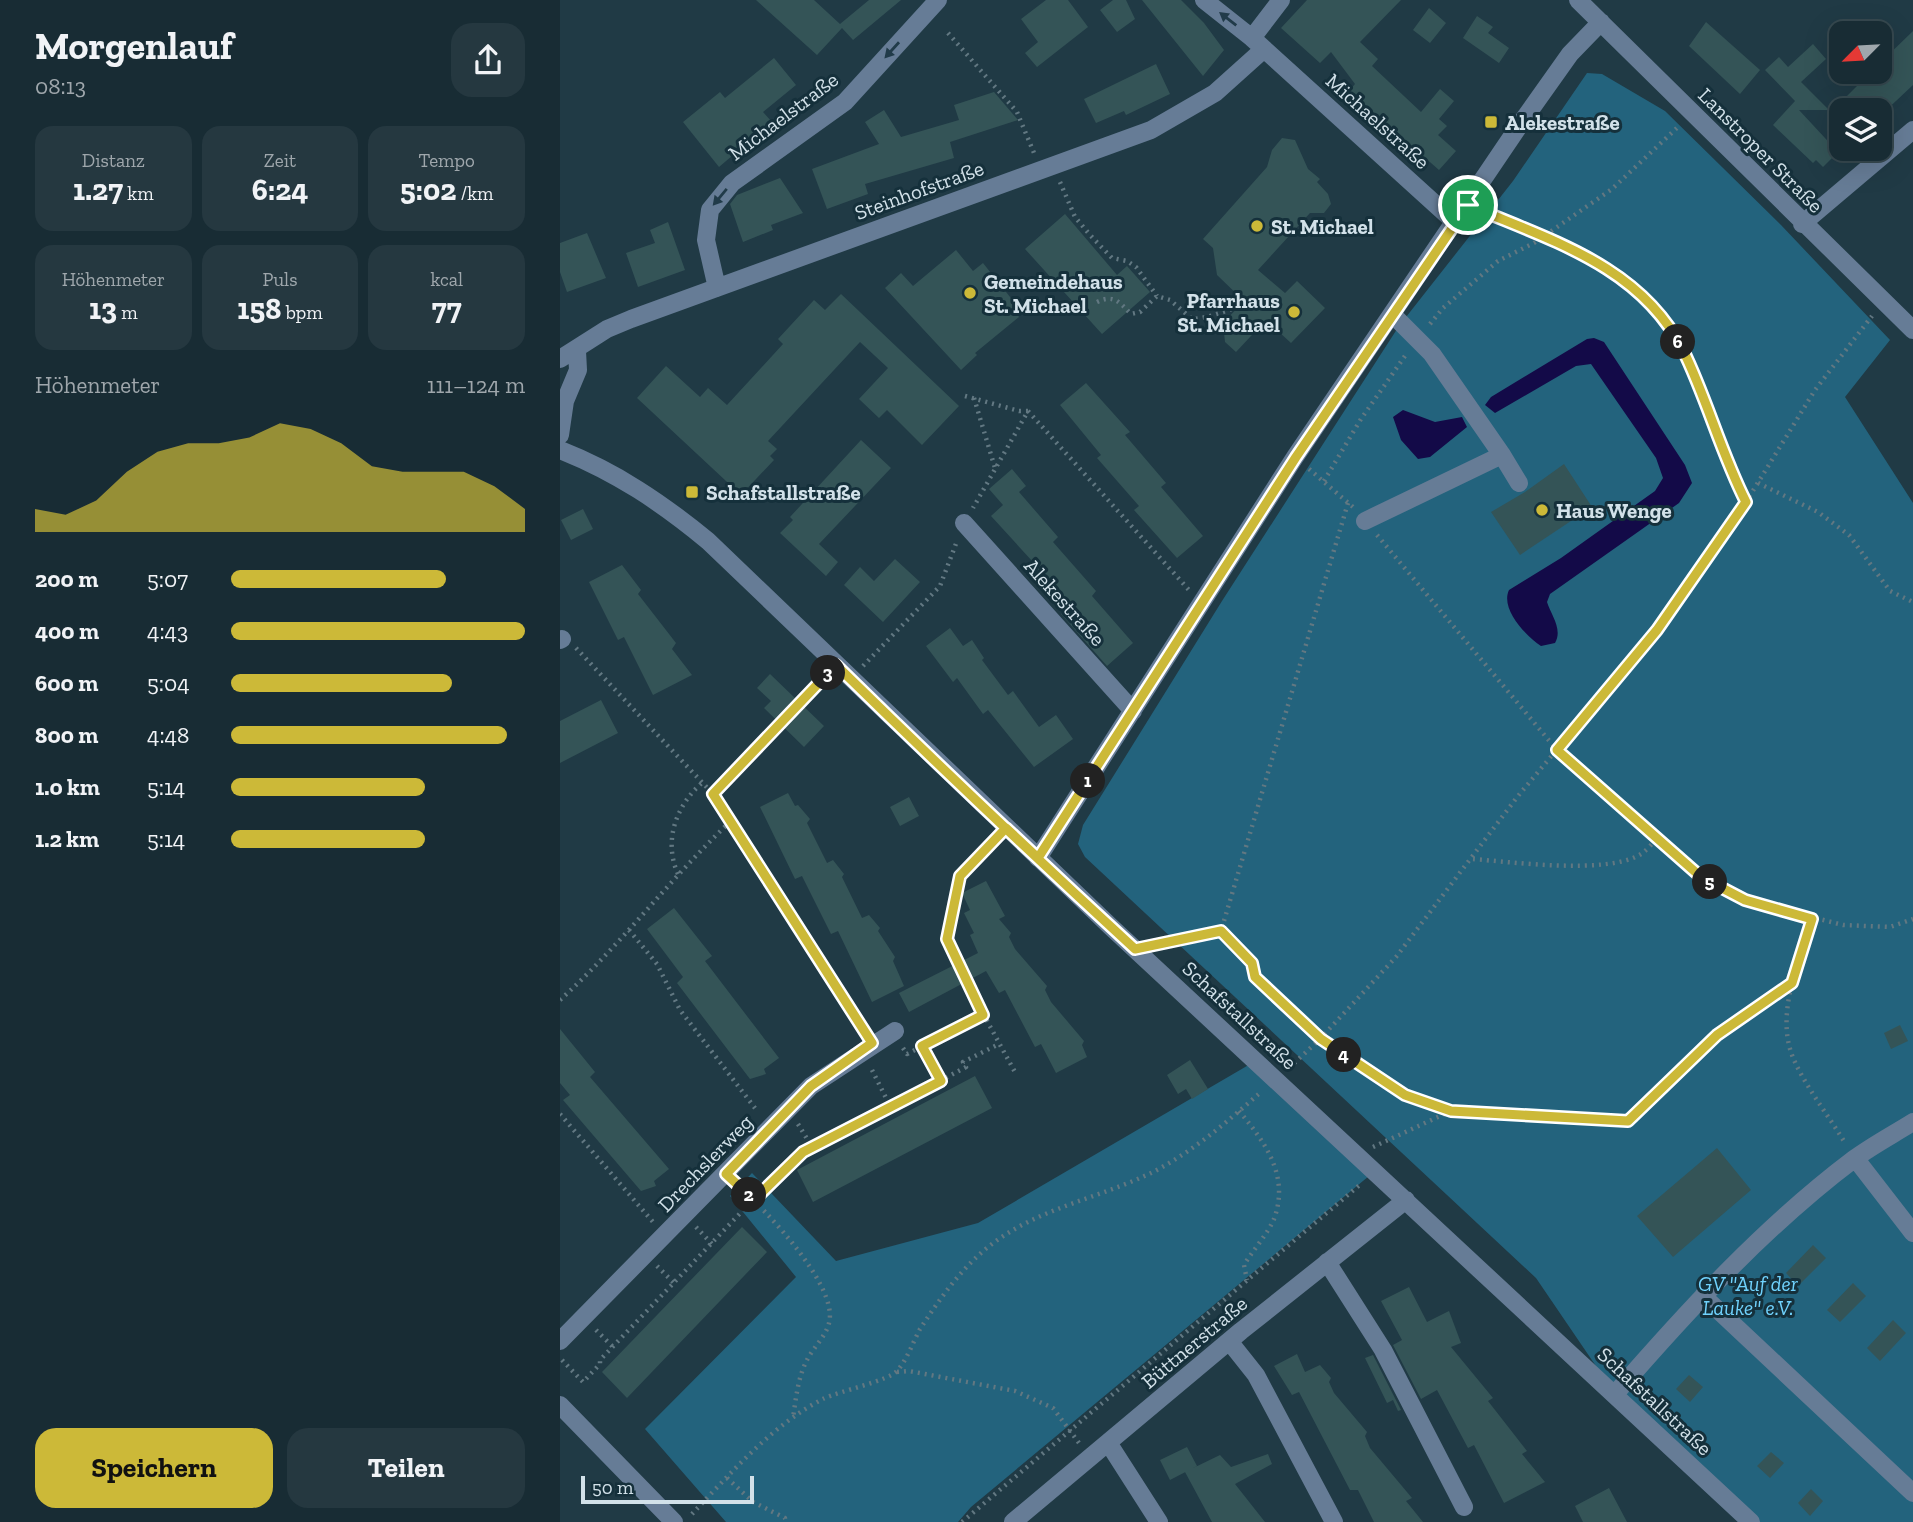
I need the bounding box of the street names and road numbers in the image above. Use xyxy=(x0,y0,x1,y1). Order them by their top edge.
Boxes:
street label: Michaelstraße xyxy=(723,67,843,165)
street label: Michaelstraße xyxy=(1321,68,1435,174)
street label: Lanstroper Straße xyxy=(1693,82,1829,218)
street label: Steinhofstraße xyxy=(851,155,987,225)
street label: Alekestraße xyxy=(1019,553,1111,651)
street label: Schafstallstraße xyxy=(1178,956,1302,1074)
street label: Drechslerweg xyxy=(652,1109,758,1217)
street label: Büttnerstraße xyxy=(1136,1290,1252,1393)
street label: Schafstallstraße xyxy=(1593,1342,1717,1460)

